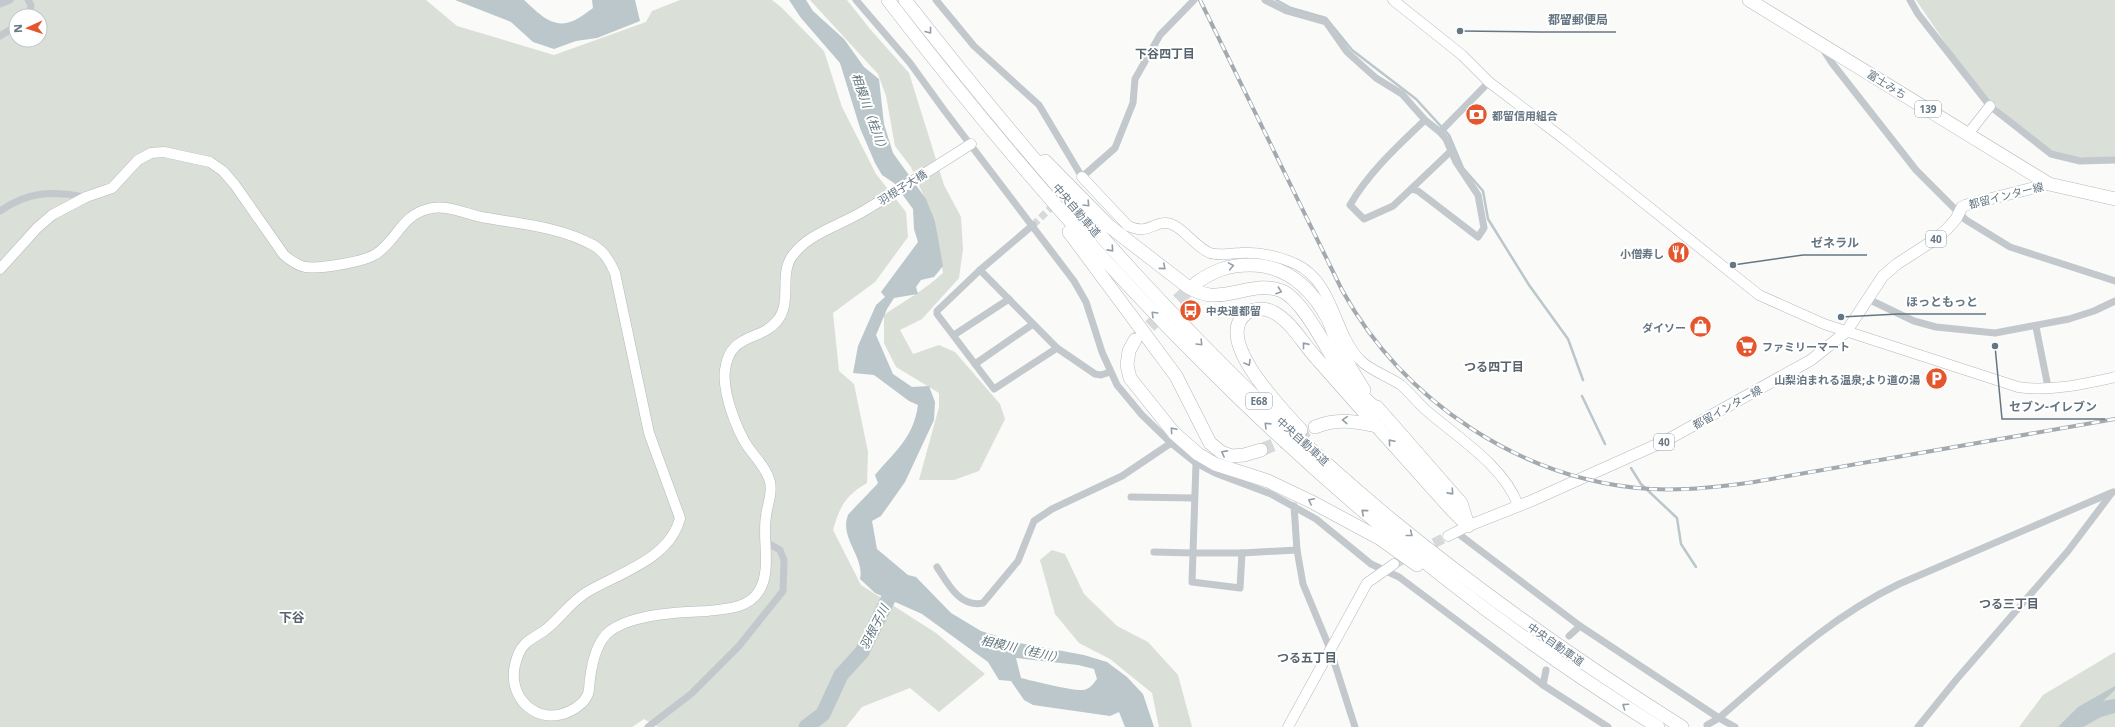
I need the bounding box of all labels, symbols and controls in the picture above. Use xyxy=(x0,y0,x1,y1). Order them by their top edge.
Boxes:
north arrow xyxy=(8,8,48,48)
callout: 都留郵便局 xyxy=(1540,8,1616,32)
text: 都留郵便局 xyxy=(1548,11,1608,28)
text: N xyxy=(10,24,25,33)
one-way arrow xyxy=(924,26,931,33)
district label: 下谷四丁目 xyxy=(1135,45,1195,62)
street label: 富士みち xyxy=(1864,66,1910,102)
water label: 相模川（桂川） xyxy=(848,71,892,155)
road number: 139 xyxy=(1915,101,1941,117)
bank icon: 都留信用組合 xyxy=(1463,102,1489,128)
place label: 都留信用組合 xyxy=(1492,108,1558,123)
street label: 羽根子大橋 xyxy=(875,166,929,208)
street label: 都留インター線 xyxy=(1967,178,2045,212)
street label: 中央自動車道 xyxy=(1050,180,1104,240)
one-way arrow xyxy=(1083,199,1090,207)
callout: ゼネラル xyxy=(1803,231,1867,255)
road number: 40 xyxy=(1926,231,1946,247)
text: ゼネラル xyxy=(1811,234,1859,251)
restaurant icon: 小僧寿し xyxy=(1666,240,1692,266)
one-way arrow xyxy=(1106,244,1113,251)
place label: 小僧寿し xyxy=(1620,246,1664,261)
one-way arrow xyxy=(1158,262,1165,269)
one-way arrow xyxy=(1227,263,1234,271)
one-way arrow xyxy=(1275,286,1282,295)
callout: ほっともっと xyxy=(1898,290,1986,314)
text: ほっともっと xyxy=(1906,293,1978,310)
bus stop icon: 中央道都留 xyxy=(1178,297,1204,323)
place label: 中央道都留 xyxy=(1206,303,1261,318)
one-way arrow xyxy=(1151,311,1159,319)
shop icon: ダイソー xyxy=(1688,314,1714,340)
place label: ダイソー xyxy=(1642,320,1686,335)
supermarket icon: ファミリーマート xyxy=(1733,333,1759,359)
one-way arrow xyxy=(1195,338,1203,346)
place label: ファミリーマート xyxy=(1762,339,1850,354)
one-way arrow xyxy=(1302,342,1309,349)
district label: つる四丁目 xyxy=(1464,358,1524,375)
one-way arrow xyxy=(1243,359,1250,366)
parking icon: 山梨泊まれる温泉;より道の湯 xyxy=(1923,366,1949,392)
place label: 山梨泊まれる温泉;より道の湯 xyxy=(1774,372,1920,387)
street label: 都留インター線 xyxy=(1690,382,1764,432)
road number: E68 xyxy=(1246,393,1272,409)
callout: セブン-イレブン xyxy=(2002,395,2105,419)
text: セブン-イレブン xyxy=(2009,398,2097,415)
street label: 中央自動車道 xyxy=(1273,413,1333,469)
one-way arrow xyxy=(1342,416,1348,425)
one-way arrow xyxy=(1264,422,1272,430)
one-way arrow xyxy=(1170,428,1177,435)
road number: 40 xyxy=(1654,434,1674,450)
one-way arrow xyxy=(1388,439,1395,447)
one-way arrow xyxy=(1221,450,1228,457)
one-way arrow xyxy=(1446,487,1454,495)
one-way arrow xyxy=(1308,499,1316,506)
one-way arrow xyxy=(1361,509,1368,516)
one-way arrow xyxy=(1405,529,1413,536)
district label: つる三丁目 xyxy=(1979,595,2039,612)
water label: 羽根子川 xyxy=(856,600,893,652)
district label: 下谷 xyxy=(279,608,305,626)
street label: 中央自動車道 xyxy=(1525,619,1587,669)
water label: 相模川（桂川） xyxy=(979,631,1065,667)
district label: つる五丁目 xyxy=(1277,649,1337,666)
one-way arrow xyxy=(1622,703,1629,711)

